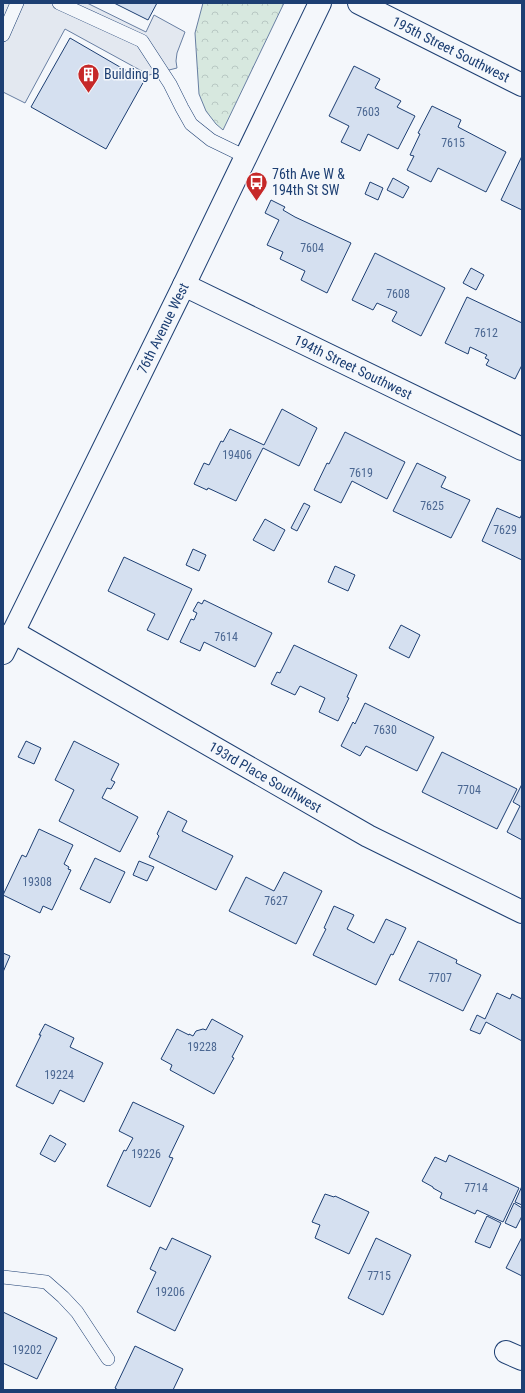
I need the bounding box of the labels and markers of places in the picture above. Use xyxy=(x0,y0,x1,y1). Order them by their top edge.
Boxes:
building icon: Building B xyxy=(75,61,101,94)
place label: Building B xyxy=(104,66,160,82)
place label: 76th Ave W & 194th St SW xyxy=(272,166,345,198)
bus stop icon: 76th Ave W & 194th St SW xyxy=(243,169,269,202)

